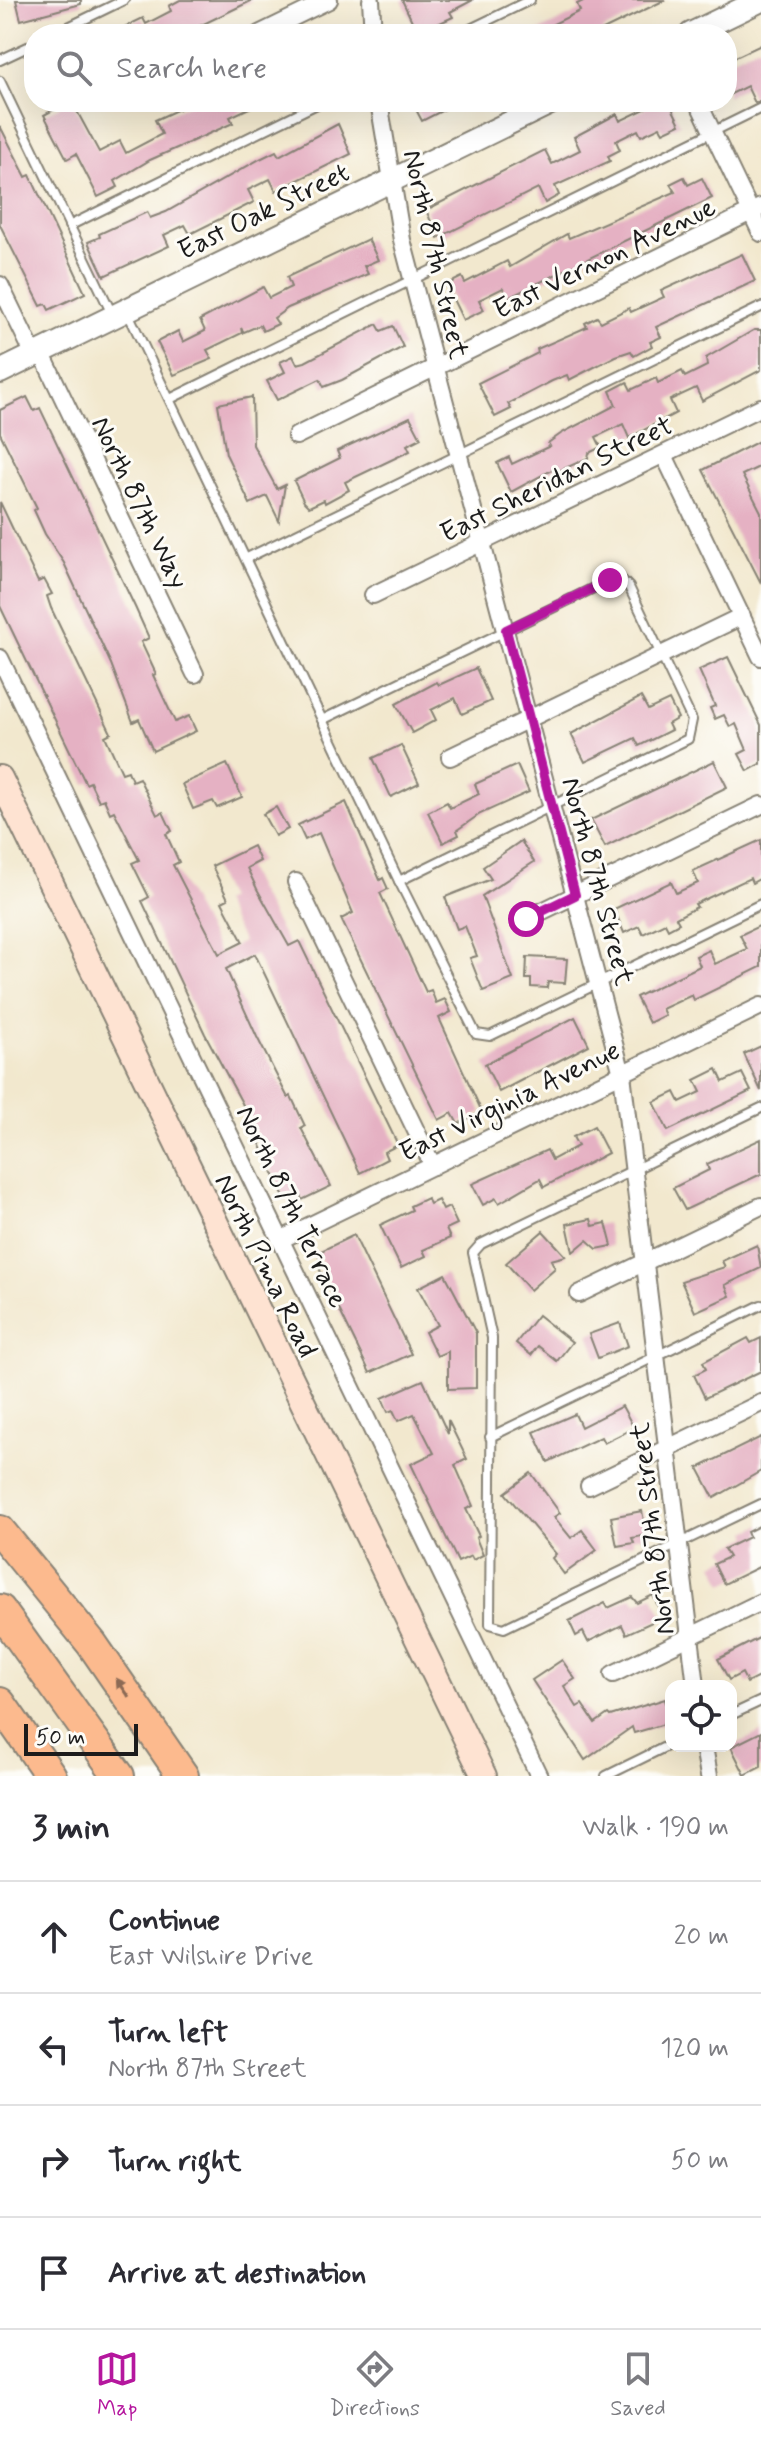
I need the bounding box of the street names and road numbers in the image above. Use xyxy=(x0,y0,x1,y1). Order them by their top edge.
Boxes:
street label: North 87th Street xyxy=(392,146,477,363)
street label: East Oak Street xyxy=(172,155,356,270)
street label: East Vernon Avenue xyxy=(488,189,723,329)
street label: East Sheridan Street xyxy=(434,408,680,553)
street label: North 87th Way xyxy=(81,411,197,596)
street label: North 87th Street xyxy=(551,774,642,990)
street label: East Virginia Avenue xyxy=(394,1033,628,1174)
street label: North 87th Terrace xyxy=(226,1100,356,1314)
street label: North Pima Road xyxy=(204,1168,325,1364)
street label: North 87th Street xyxy=(622,1420,685,1637)

